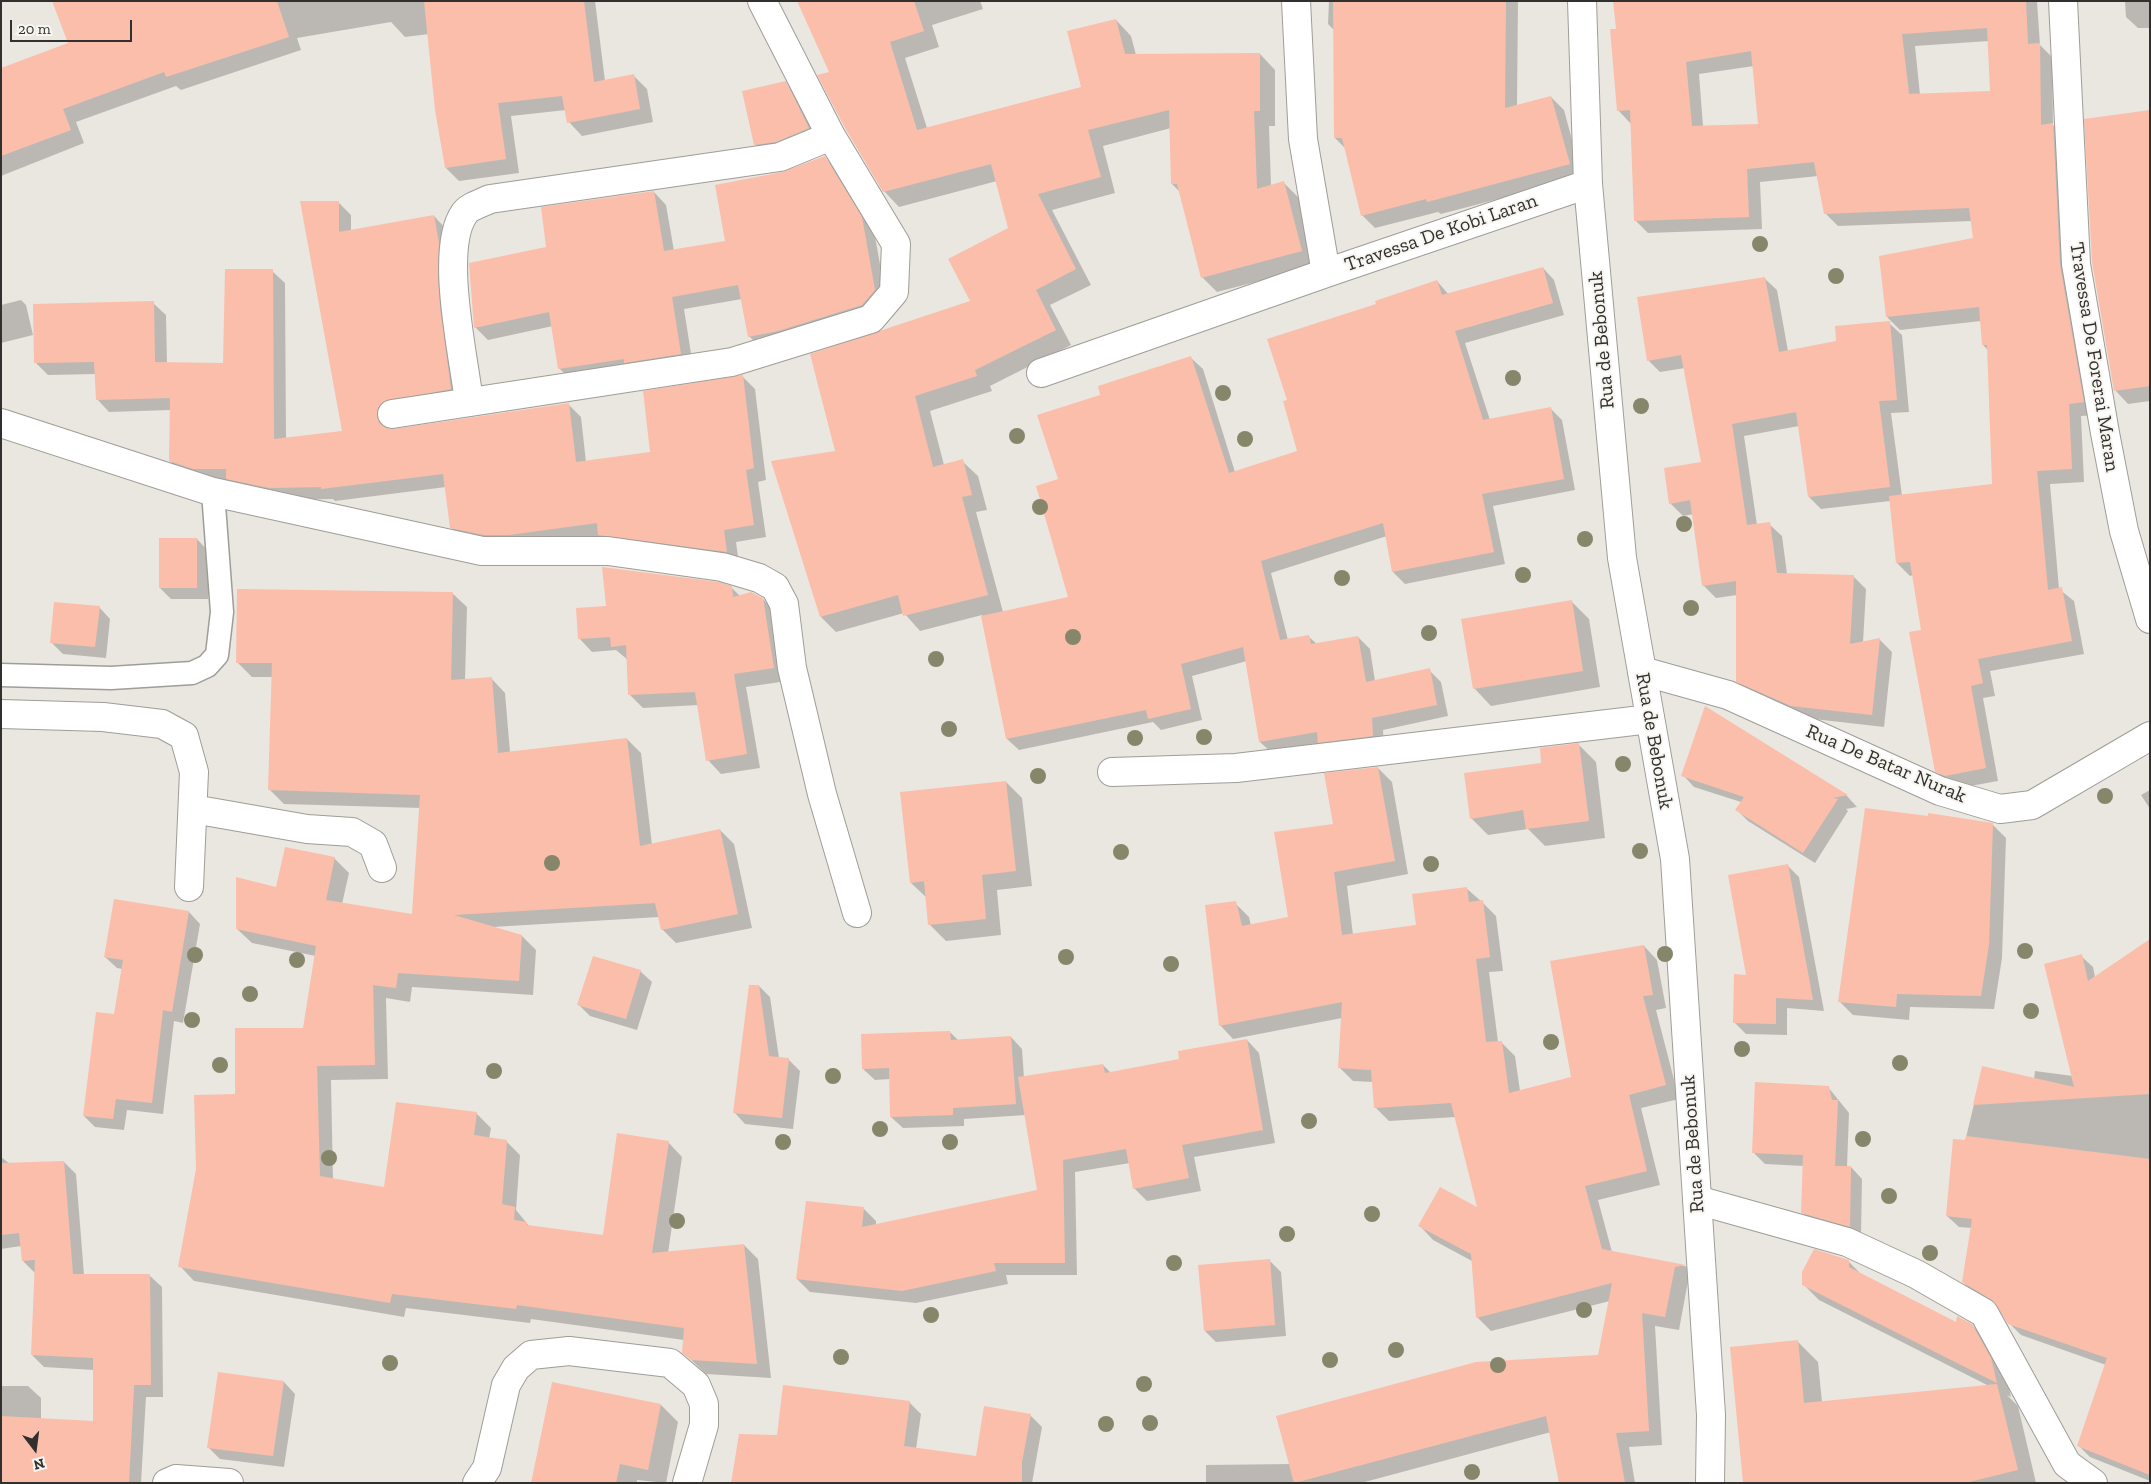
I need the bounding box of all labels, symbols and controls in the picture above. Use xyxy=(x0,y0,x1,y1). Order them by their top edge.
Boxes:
scale bar xyxy=(12,10,135,42)
text: 20 m xyxy=(18,20,51,38)
street label: Travessa De Kobi Laran xyxy=(1341,189,1541,277)
street label: Travessa De Forerai Maran xyxy=(2064,240,2124,474)
street label: Rua de Bebonuk xyxy=(1584,270,1620,410)
street label: Rua de Bebonuk xyxy=(1630,671,1678,811)
street label: Rua De Batar Nurak xyxy=(1802,719,1970,809)
street label: Rua de Bebonuk xyxy=(1676,1074,1710,1214)
north arrow xyxy=(10,1424,60,1474)
text: N xyxy=(32,1454,46,1474)

